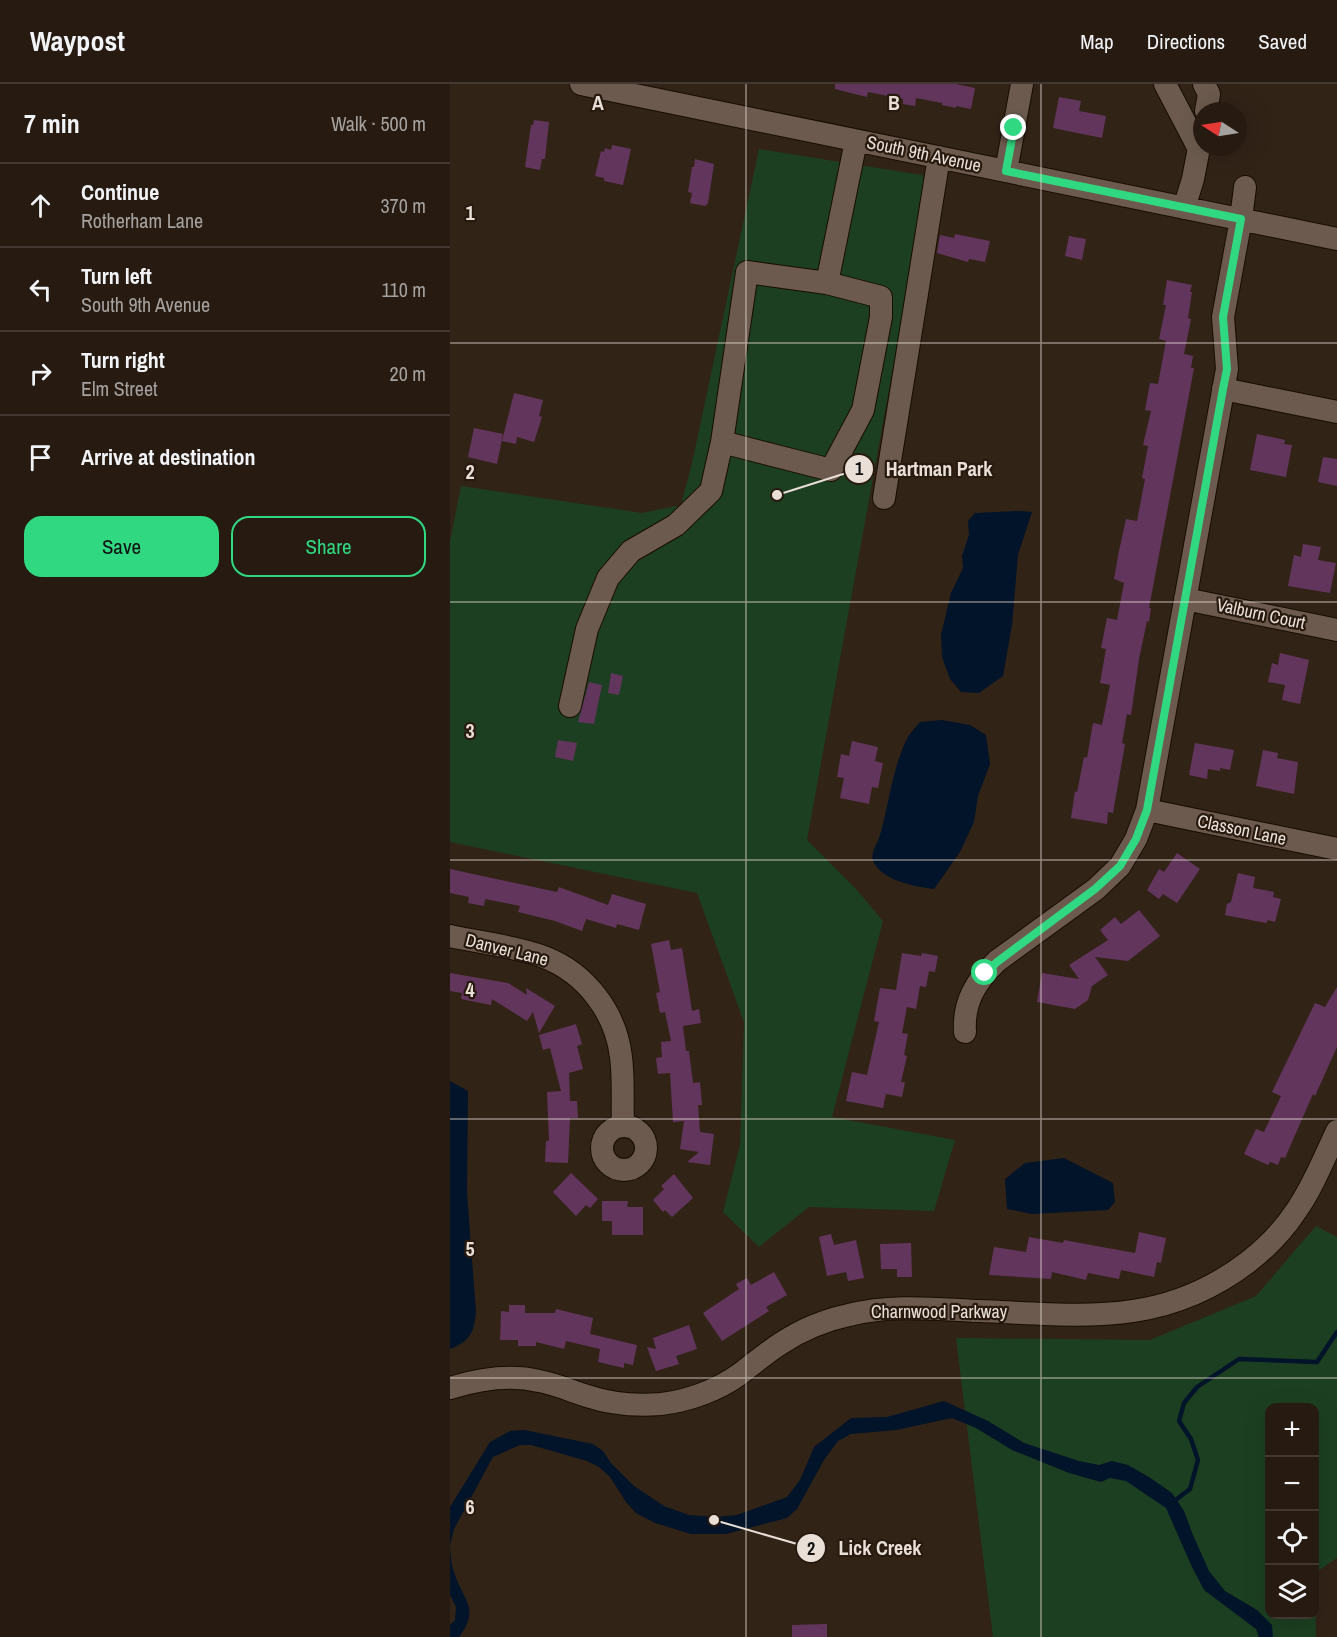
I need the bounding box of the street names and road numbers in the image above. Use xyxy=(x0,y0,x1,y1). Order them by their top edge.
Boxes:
street label: South 9th Avenue xyxy=(865,129,984,178)
street label: Valburn Court xyxy=(1214,592,1308,635)
street label: Classon Lane xyxy=(1195,808,1289,851)
street label: Danver Lane xyxy=(463,927,551,972)
street label: Charnwood Parkway xyxy=(871,1299,1008,1324)

